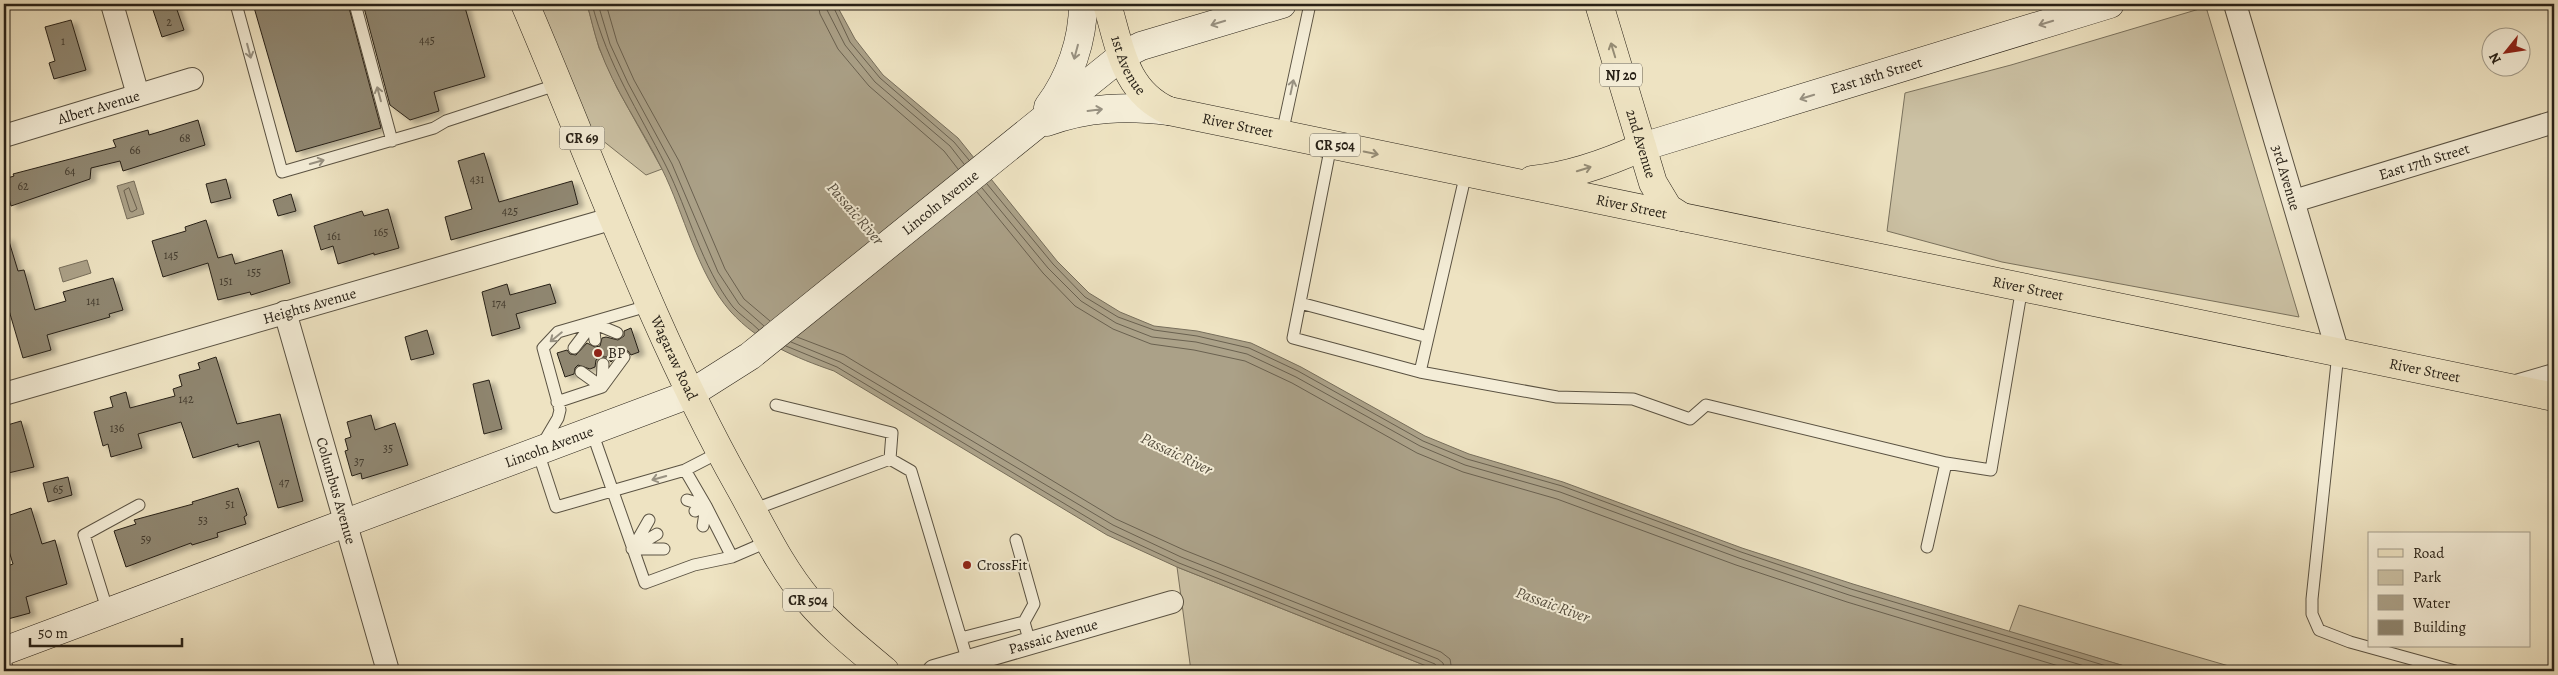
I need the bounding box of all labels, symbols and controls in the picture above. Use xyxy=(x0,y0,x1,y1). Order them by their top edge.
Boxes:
house number: 2 xyxy=(166,14,172,30)
one-way arrow xyxy=(1211,19,1227,28)
one-way arrow xyxy=(2039,19,2055,29)
north arrow xyxy=(2480,28,2530,78)
house number: 445 xyxy=(419,32,435,48)
house number: 1 xyxy=(61,33,65,49)
street label: 1st Avenue xyxy=(1106,33,1151,100)
one-way arrow xyxy=(244,42,254,58)
one-way arrow xyxy=(1608,42,1618,58)
one-way arrow xyxy=(1071,43,1080,59)
text: N xyxy=(2484,49,2506,67)
street label: East 18th Street xyxy=(1828,52,1925,99)
road number: NJ 20 xyxy=(1600,64,1642,86)
one-way arrow xyxy=(1288,79,1298,95)
street label: Albert Avenue xyxy=(54,85,143,129)
one-way arrow xyxy=(374,86,383,102)
one-way arrow xyxy=(1800,92,1816,102)
one-way arrow xyxy=(1087,105,1103,115)
street label: 2nd Avenue xyxy=(1621,107,1661,181)
street label: River Street xyxy=(1201,108,1275,142)
road number: CR 69 xyxy=(560,126,604,150)
house number: 68 xyxy=(179,130,191,146)
road number: CR 504 xyxy=(1310,134,1360,156)
street label: East 17th Street xyxy=(2376,138,2472,185)
house number: 66 xyxy=(129,142,141,158)
street label: 3rd Avenue xyxy=(2267,142,2305,213)
one-way arrow xyxy=(1362,149,1378,158)
one-way arrow xyxy=(309,157,325,167)
house number: 64 xyxy=(65,163,76,179)
one-way arrow xyxy=(1575,164,1591,174)
street label: Lincoln Avenue xyxy=(898,165,983,240)
house number: 431 xyxy=(470,171,484,187)
water label: Passaic River xyxy=(822,177,889,250)
house number: 62 xyxy=(17,178,29,194)
street label: River Street xyxy=(1594,189,1669,224)
house number: 425 xyxy=(502,203,518,219)
house number: 165 xyxy=(374,224,388,240)
house number: 161 xyxy=(327,228,341,244)
house number: 145 xyxy=(164,247,178,263)
house number: 155 xyxy=(247,264,261,280)
street label: River Street xyxy=(1991,271,2066,306)
house number: 151 xyxy=(219,273,233,289)
street label: Heights Avenue xyxy=(261,283,359,329)
house number: 141 xyxy=(86,293,100,309)
house number: 174 xyxy=(492,295,507,311)
street label: Wagaraw Road xyxy=(646,311,703,404)
one-way arrow xyxy=(549,331,562,342)
place label: BP xyxy=(608,343,625,363)
marker: BP xyxy=(592,347,604,359)
street label: River Street xyxy=(2387,353,2462,387)
house number: 142 xyxy=(178,391,194,407)
house number: 136 xyxy=(110,420,125,436)
street label: Lincoln Avenue xyxy=(502,421,596,473)
water label: Passaic River xyxy=(1137,427,1216,481)
street label: Columbus Avenue xyxy=(311,435,361,547)
house number: 35 xyxy=(383,440,393,456)
house number: 37 xyxy=(354,453,365,469)
one-way arrow xyxy=(652,473,668,483)
house number: 47 xyxy=(279,474,290,490)
house number: 65 xyxy=(53,481,63,497)
house number: 51 xyxy=(225,496,235,512)
house number: 53 xyxy=(198,512,208,528)
house number: 59 xyxy=(141,531,151,547)
legend xyxy=(2368,532,2530,648)
text: Road xyxy=(2413,543,2445,563)
place label: CrossFit xyxy=(977,555,1027,575)
marker: CrossFit xyxy=(961,559,973,571)
text: Park xyxy=(2413,567,2442,587)
water label: Passaic River xyxy=(1513,581,1593,629)
road number: CR 504 xyxy=(783,588,833,612)
text: Water xyxy=(2412,593,2450,613)
street label: Passaic Avenue xyxy=(1006,614,1100,659)
scale bar xyxy=(30,615,182,647)
text: Building xyxy=(2413,617,2466,637)
text: 50 m xyxy=(38,623,68,643)

